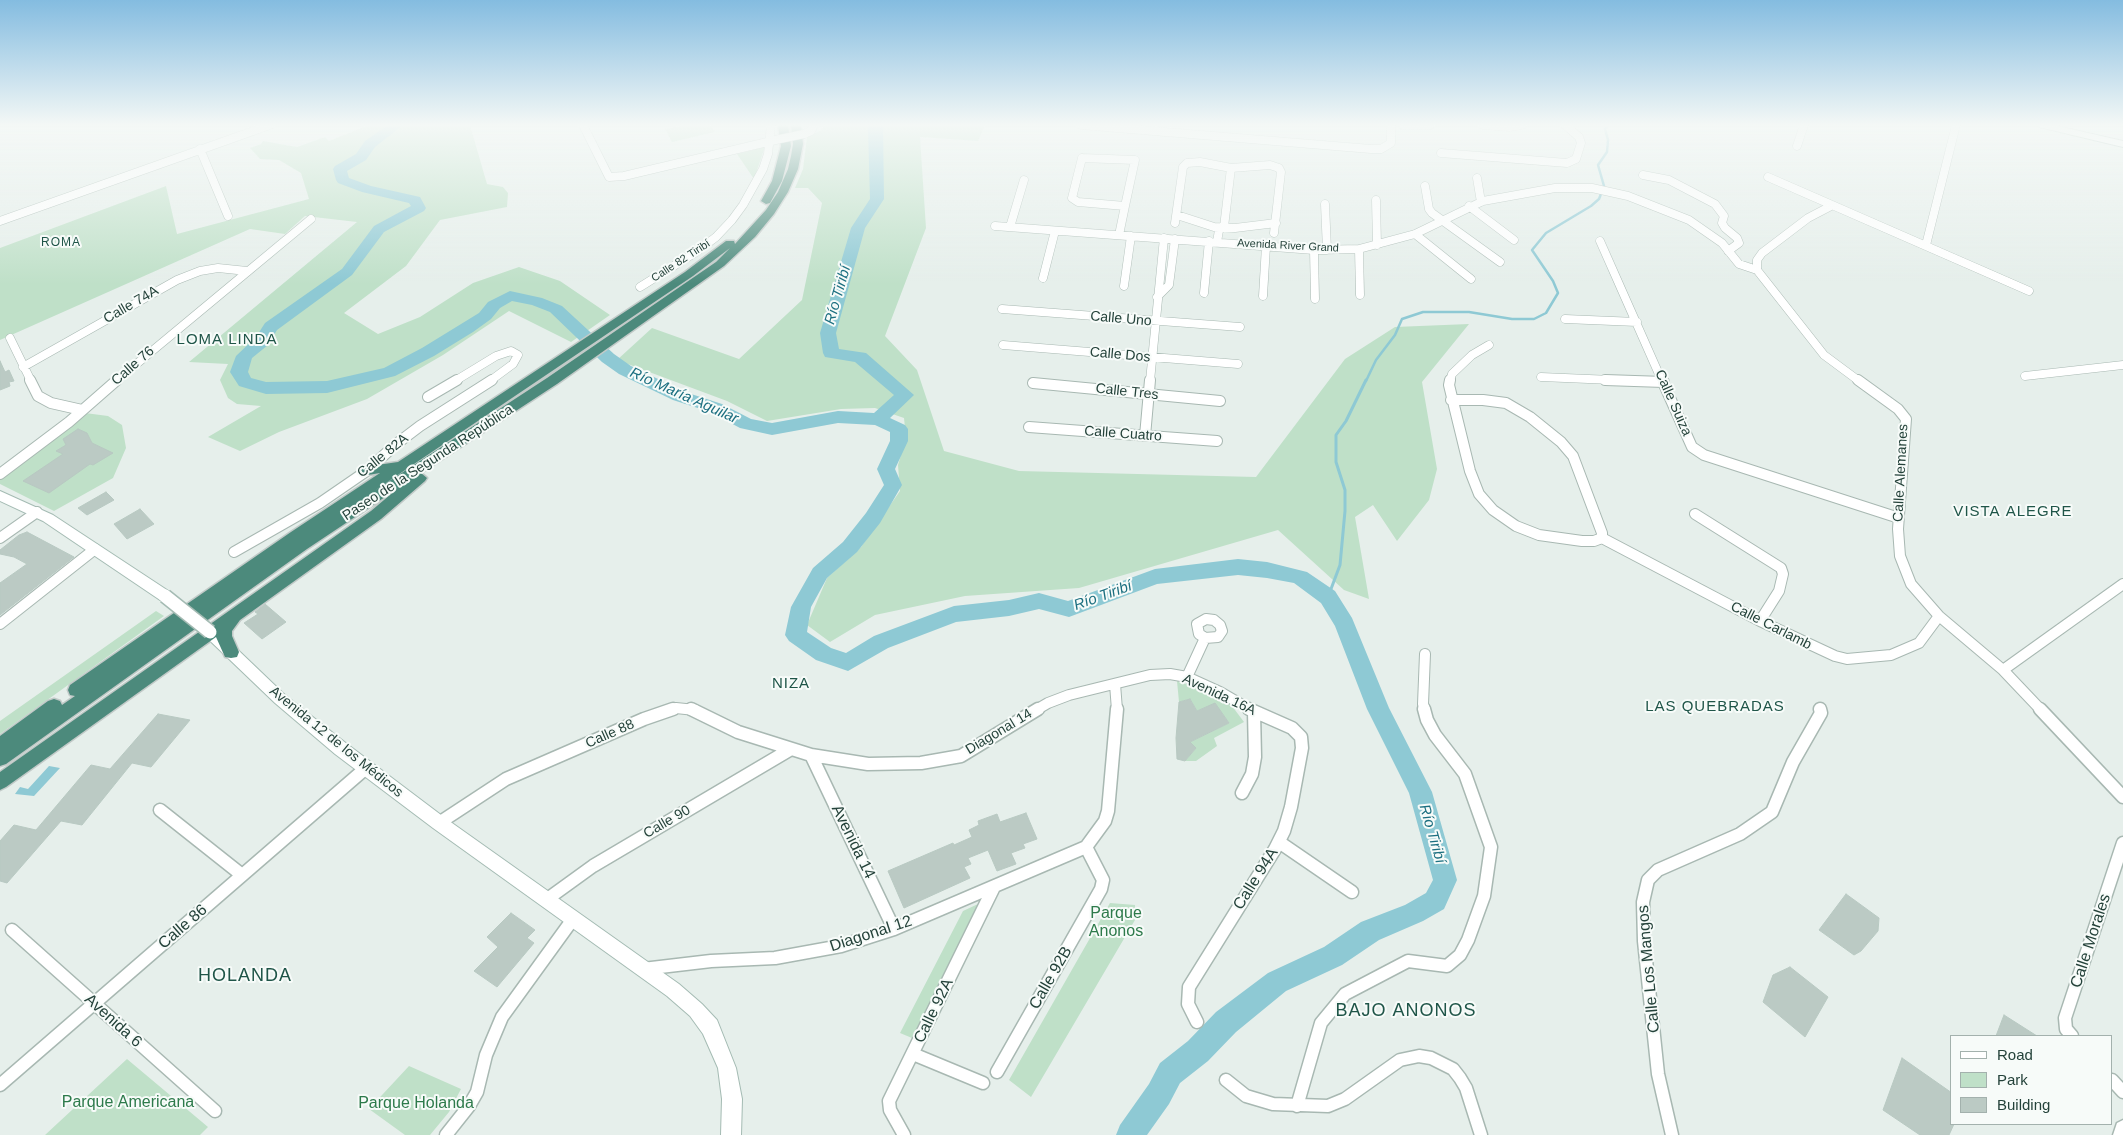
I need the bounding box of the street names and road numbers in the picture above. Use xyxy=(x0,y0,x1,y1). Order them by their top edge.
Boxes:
street label: Calle 82 Tiribí xyxy=(649,237,713,285)
street label: Avenida River Grand xyxy=(1237,237,1339,255)
street label: Calle 74A xyxy=(101,283,161,327)
street label: Calle Uno xyxy=(1090,308,1152,330)
street label: Calle 76 xyxy=(108,343,158,389)
street label: Calle Dos xyxy=(1089,344,1151,366)
street label: Calle Suiza xyxy=(1651,367,1695,439)
street label: Calle Tres xyxy=(1095,380,1159,404)
street label: Paseo de la Segunda República xyxy=(340,401,516,525)
street label: Calle Cuatro xyxy=(1084,423,1162,445)
street label: Calle Alemanes xyxy=(1890,424,1912,522)
street label: Calle 82A xyxy=(354,430,412,482)
street label: Calle Carlamb xyxy=(1728,598,1814,654)
street label: Avenida 16A xyxy=(1180,671,1258,719)
street label: Avenida 12 de los Médicos xyxy=(266,683,406,801)
street label: Diagonal 14 xyxy=(963,706,1035,758)
street label: Calle 88 xyxy=(583,716,637,752)
street label: Calle 90 xyxy=(641,802,693,842)
street label: Avenida 14 xyxy=(827,802,879,882)
street label: Calle 94A xyxy=(1229,844,1283,914)
street label: Calle Morales xyxy=(2067,892,2115,990)
street label: Calle 86 xyxy=(155,900,211,954)
street label: Calle Los Mangos xyxy=(1634,904,1664,1034)
street label: Diagonal 12 xyxy=(827,912,915,956)
street label: Calle 92B xyxy=(1025,943,1077,1013)
street label: Calle 92A xyxy=(910,976,958,1046)
street label: Avenida 6 xyxy=(80,990,146,1052)

